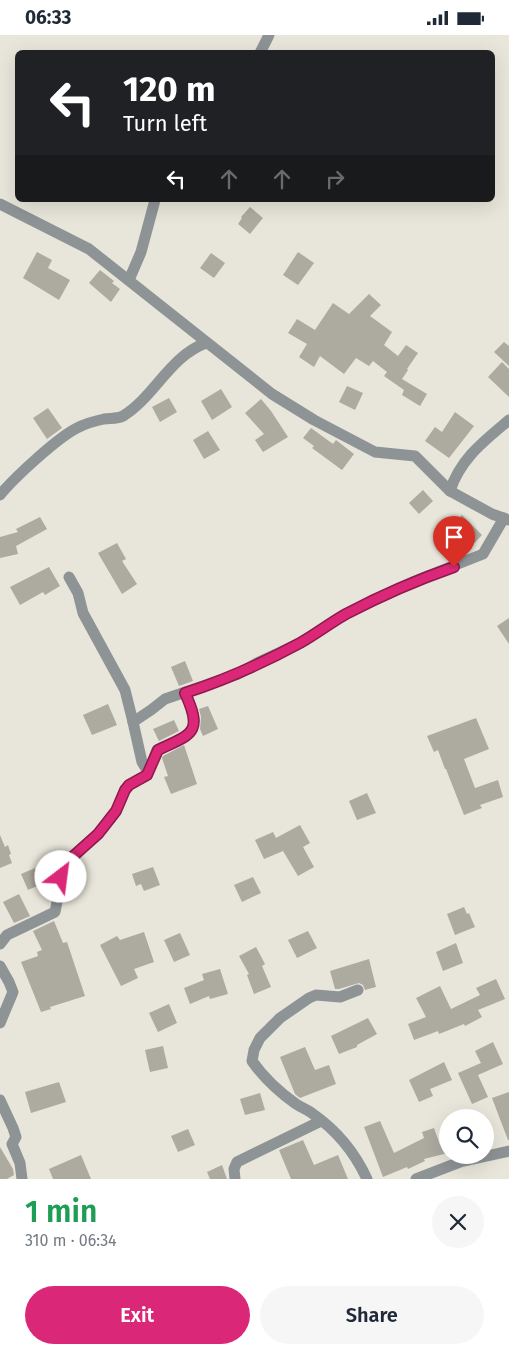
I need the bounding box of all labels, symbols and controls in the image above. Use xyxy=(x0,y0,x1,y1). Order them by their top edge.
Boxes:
text: 06:33 xyxy=(25,6,71,29)
text: 120 m xyxy=(123,68,216,110)
icon: left xyxy=(40,70,105,135)
text: Turn left xyxy=(123,110,207,137)
icon: left xyxy=(162,165,190,193)
icon: ahead xyxy=(215,165,243,193)
icon: ahead xyxy=(268,165,296,193)
icon: right xyxy=(321,165,349,193)
pin xyxy=(433,516,475,567)
icon: arrive xyxy=(440,523,468,551)
position arrow xyxy=(34,850,86,902)
map controls xyxy=(439,1109,494,1164)
button: search xyxy=(439,1109,494,1164)
text: 1 min xyxy=(25,1194,97,1230)
button: close xyxy=(432,1196,484,1248)
text: 310 m · 06:34 xyxy=(25,1231,117,1250)
button: Exit xyxy=(25,1286,250,1344)
button: Share xyxy=(260,1286,484,1344)

